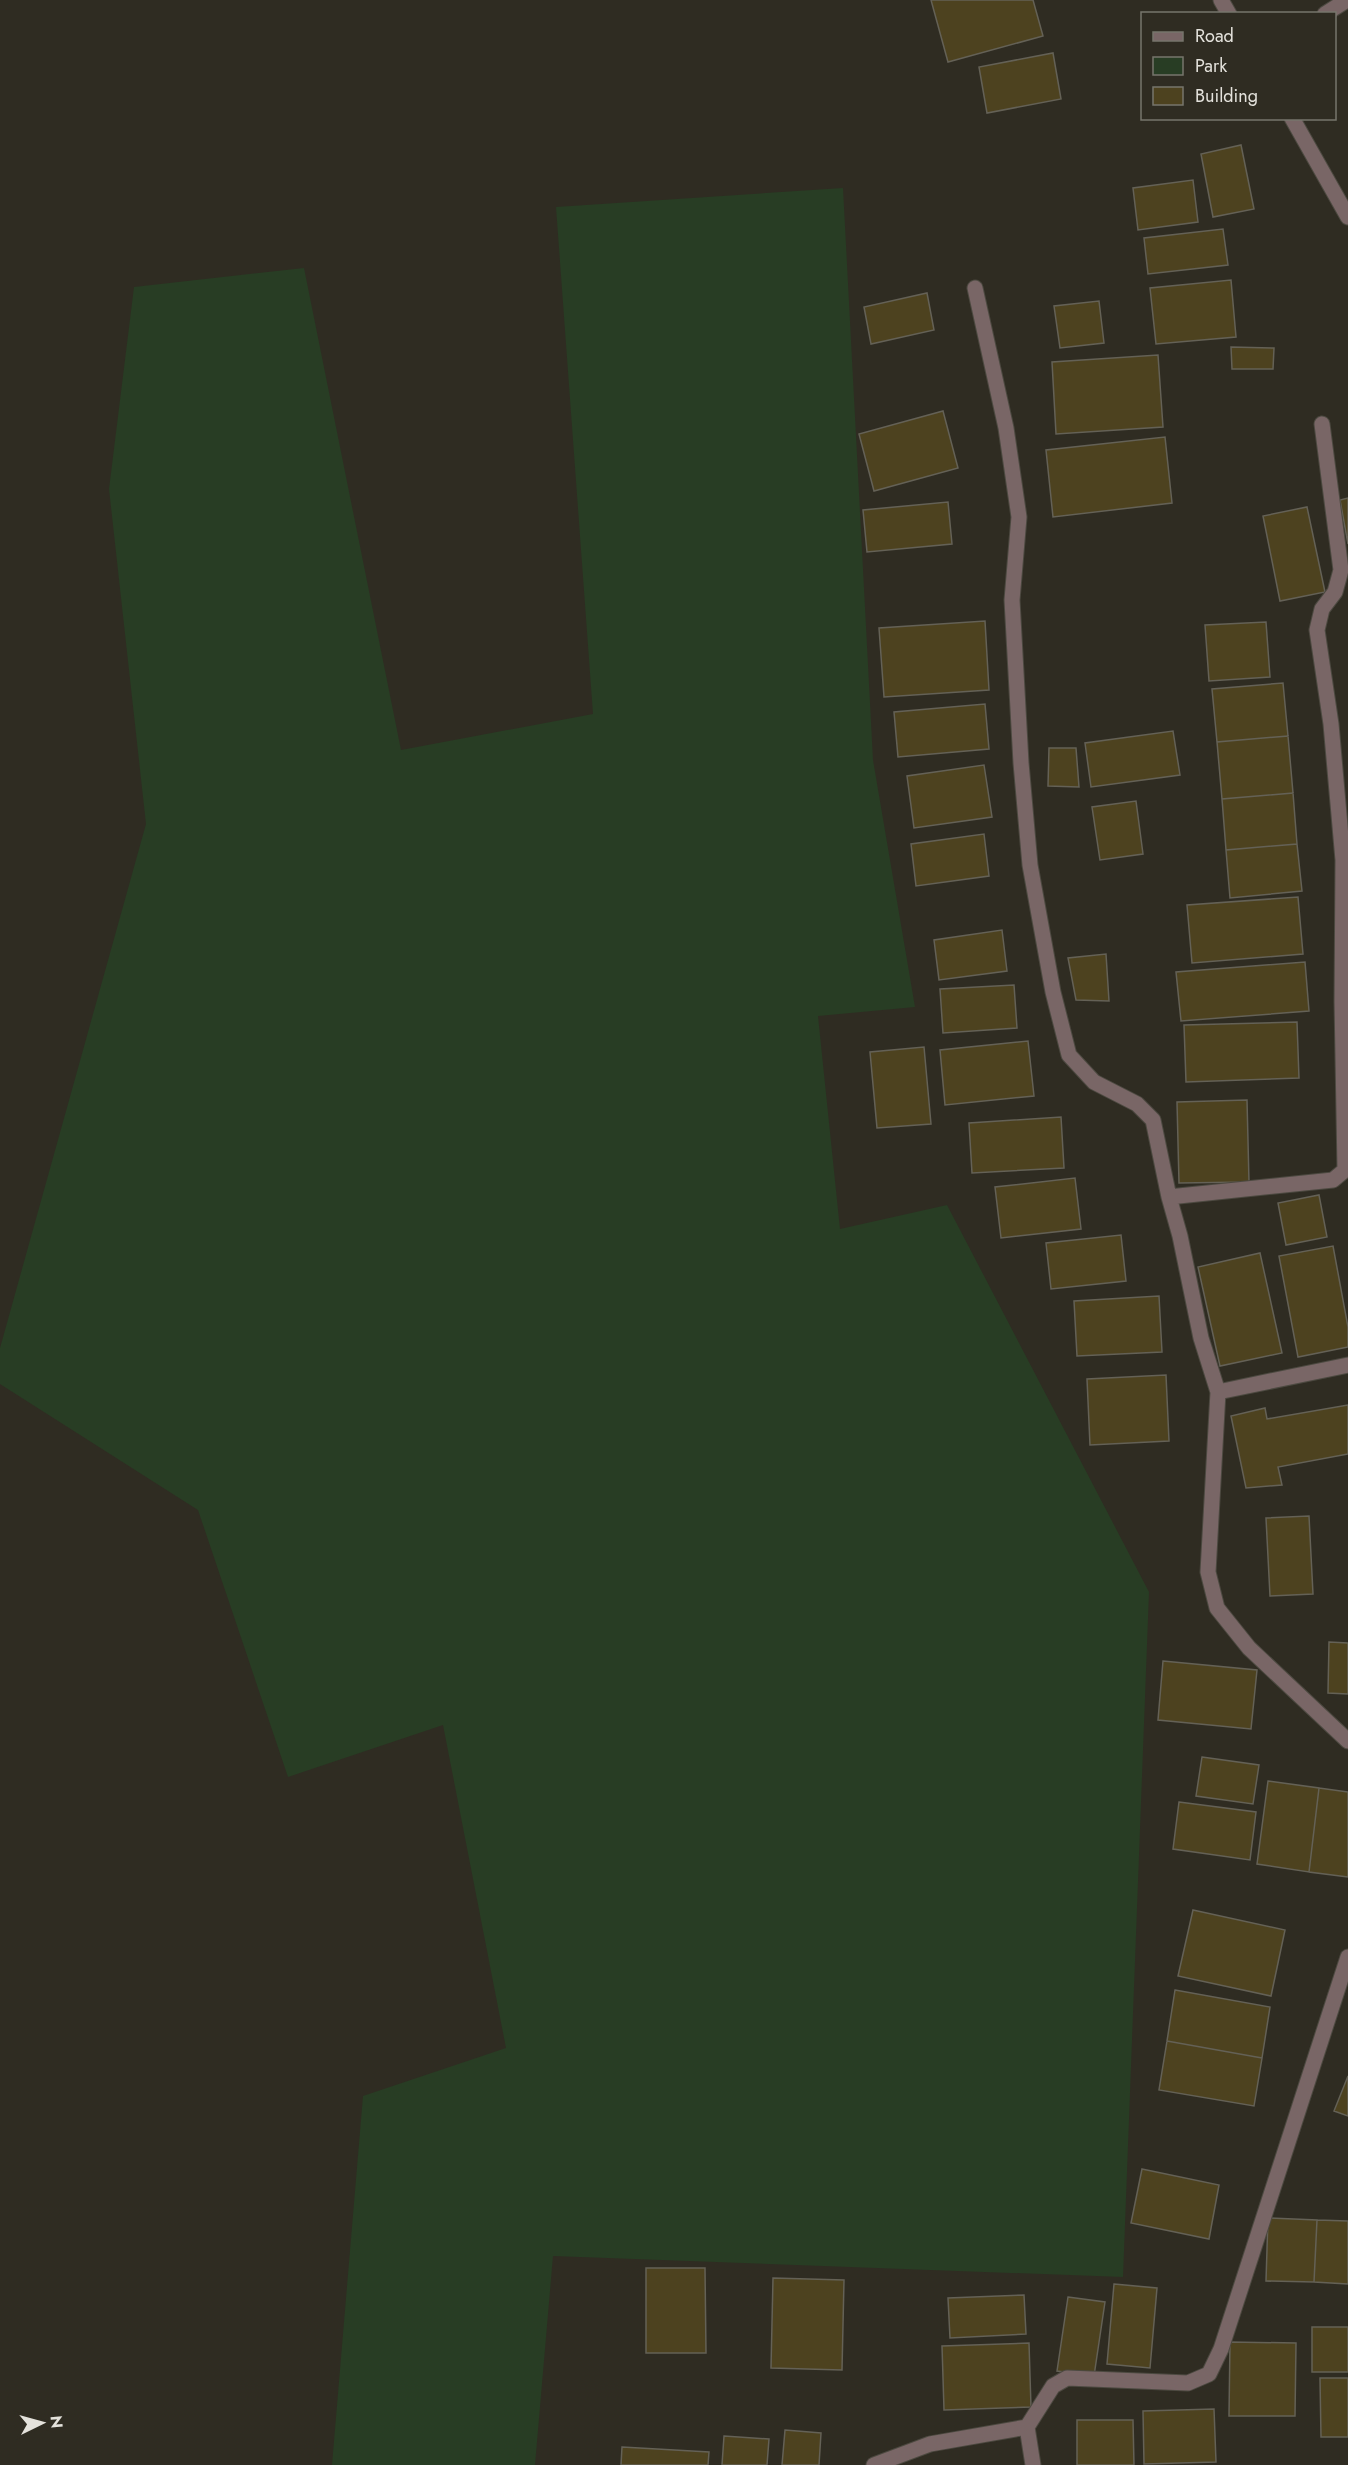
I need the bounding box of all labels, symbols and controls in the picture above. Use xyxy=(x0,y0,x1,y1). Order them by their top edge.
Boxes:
legend xyxy=(1141,12,1336,120)
text: Road xyxy=(1195,23,1234,49)
text: Park xyxy=(1195,53,1227,79)
text: Building xyxy=(1195,83,1258,109)
north arrow xyxy=(12,2393,72,2453)
text: N xyxy=(44,2414,68,2429)

